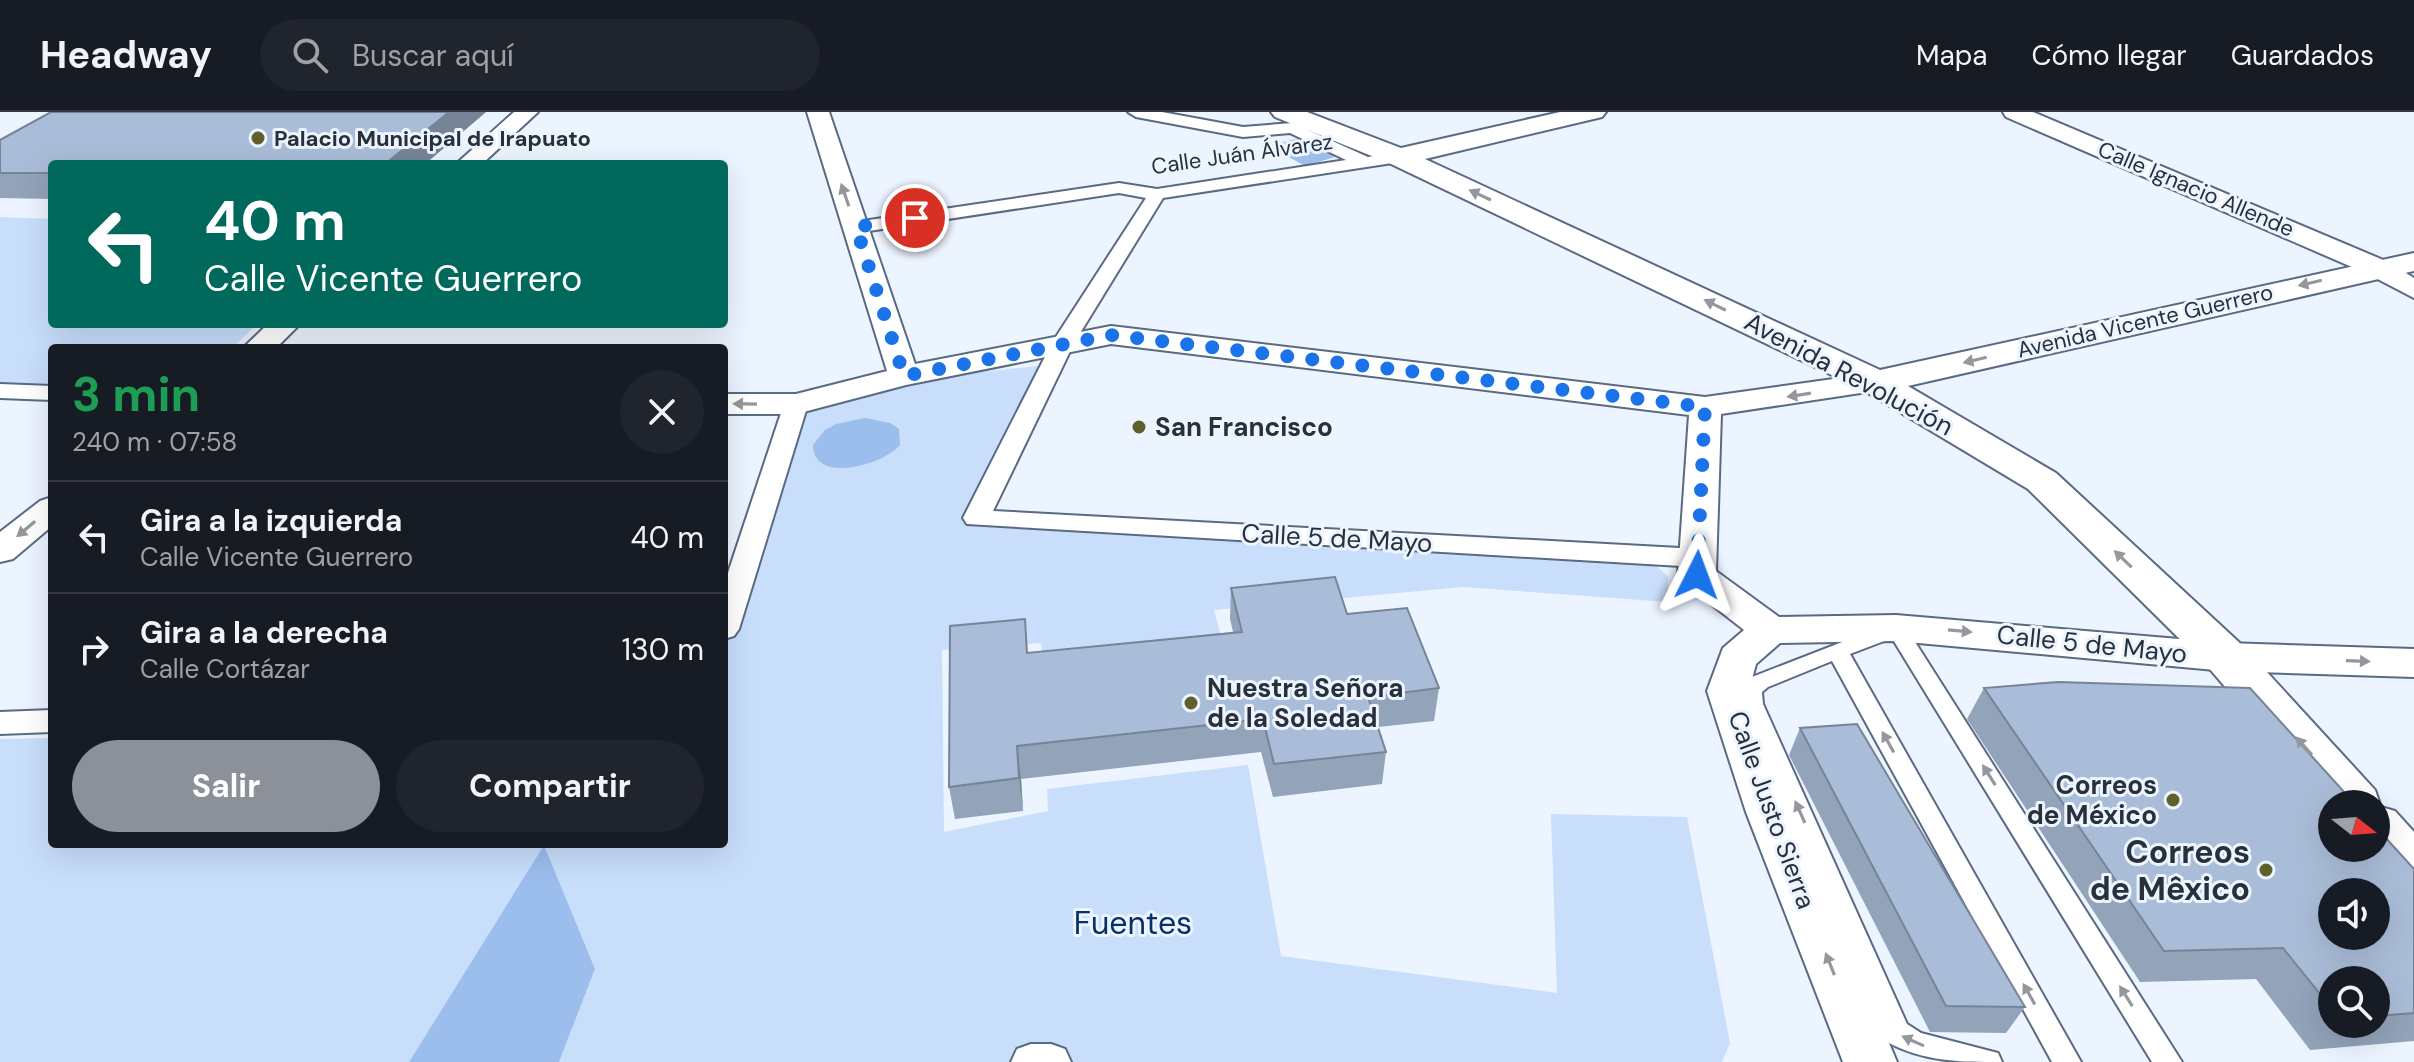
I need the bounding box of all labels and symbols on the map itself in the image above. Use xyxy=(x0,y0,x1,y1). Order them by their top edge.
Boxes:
place label: Palacio Municipal de Irapuato xyxy=(274,124,591,153)
street label: Calle Juán Álvarez xyxy=(1149,127,1335,181)
marker: Palacio Municipal de Irapuato xyxy=(249,129,267,147)
street label: Calle Ignacio Allende xyxy=(2093,135,2299,243)
one-way arrow xyxy=(839,183,851,207)
pin xyxy=(881,184,949,252)
one-way arrow xyxy=(1468,188,1492,202)
street label: Avenida Vicente Guerrero xyxy=(2014,277,2276,365)
one-way arrow xyxy=(2298,277,2323,290)
one-way arrow xyxy=(1704,298,1727,312)
street label: Avenida Revolución xyxy=(1739,305,1959,443)
one-way arrow xyxy=(1962,354,1987,367)
one-way arrow xyxy=(1786,389,1811,402)
one-way arrow xyxy=(732,398,757,410)
place label: San Francisco xyxy=(1155,410,1333,444)
marker: San Francisco xyxy=(1130,418,1148,436)
street label: Calle 5 de Mayo xyxy=(1241,516,1433,560)
one-way arrow xyxy=(16,520,36,537)
position arrow xyxy=(1655,533,1739,617)
one-way arrow xyxy=(2114,551,2133,569)
street label: Calle 5 de Mayo xyxy=(1995,617,2189,671)
one-way arrow xyxy=(1948,625,1973,638)
one-way arrow xyxy=(2346,655,2371,668)
place label: Nuestra Señora de la Soledad xyxy=(1207,671,1403,735)
marker: Nuestra Señora de la Soledad xyxy=(1182,694,1200,712)
street label: Calle Justo Sierra xyxy=(1720,706,1824,914)
one-way arrow xyxy=(1882,731,1895,754)
one-way arrow xyxy=(2296,736,2314,755)
one-way arrow xyxy=(1981,765,1996,786)
place label: Correos de México xyxy=(2027,768,2157,832)
north arrow xyxy=(2318,790,2390,862)
marker: Correos de México xyxy=(2164,791,2182,809)
one-way arrow xyxy=(1793,800,1806,823)
place label: Correos de Mêxico xyxy=(2090,831,2250,910)
marker: Correos de Mêxico xyxy=(2257,861,2275,879)
park label: Fuentes xyxy=(1074,902,1192,944)
one-way arrow xyxy=(1823,952,1836,976)
one-way arrow xyxy=(2022,983,2036,1005)
one-way arrow xyxy=(2120,985,2134,1007)
one-way arrow xyxy=(1901,1034,1925,1048)

